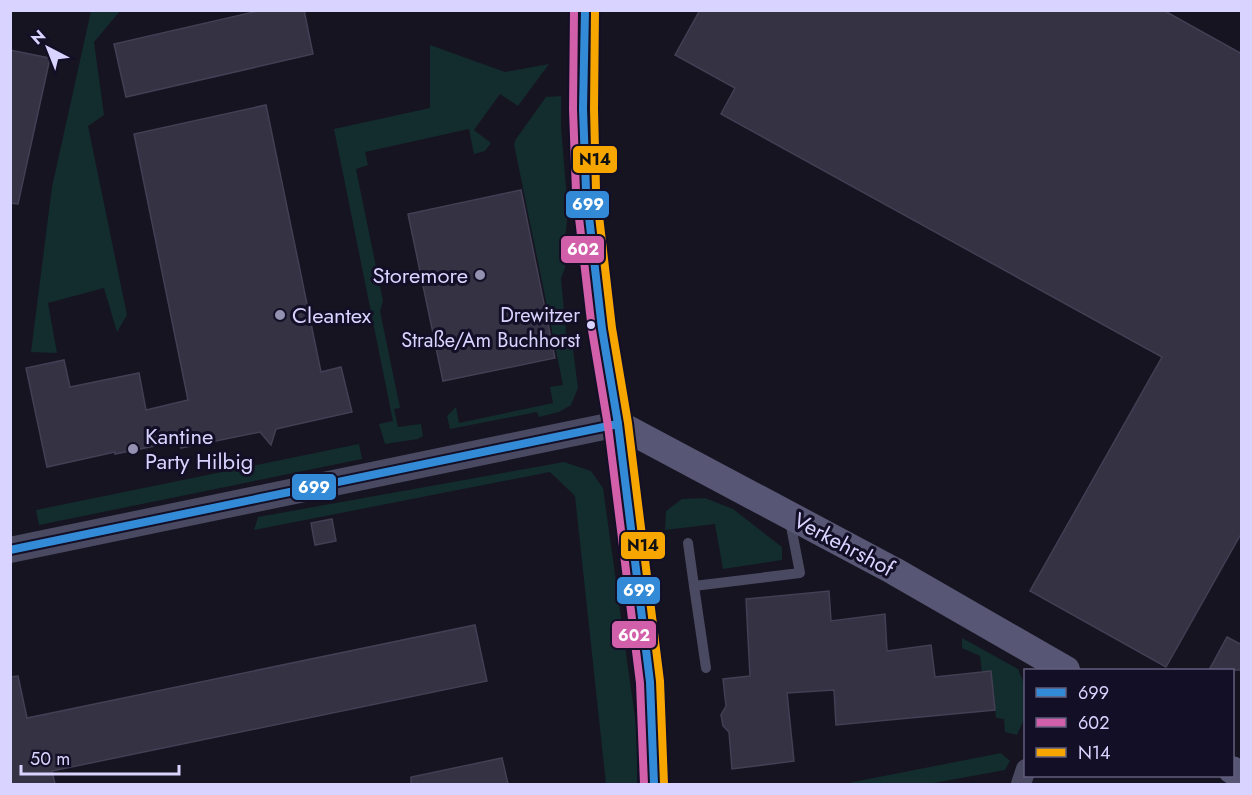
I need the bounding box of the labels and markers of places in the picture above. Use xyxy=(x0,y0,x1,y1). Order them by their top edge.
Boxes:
place label: Storemore xyxy=(372,259,468,291)
marker: Storemore xyxy=(473,268,487,282)
place label: Cleantex xyxy=(292,299,372,331)
place label: Drewitzer Straße/Am Buchhorst xyxy=(401,301,580,355)
marker: Cleantex xyxy=(273,308,287,322)
marker: Drewitzer Straße/Am Buchhorst xyxy=(585,319,597,331)
place label: Kantine Party Hilbig xyxy=(145,420,253,477)
marker: Kantine Party Hilbig xyxy=(126,442,140,456)

